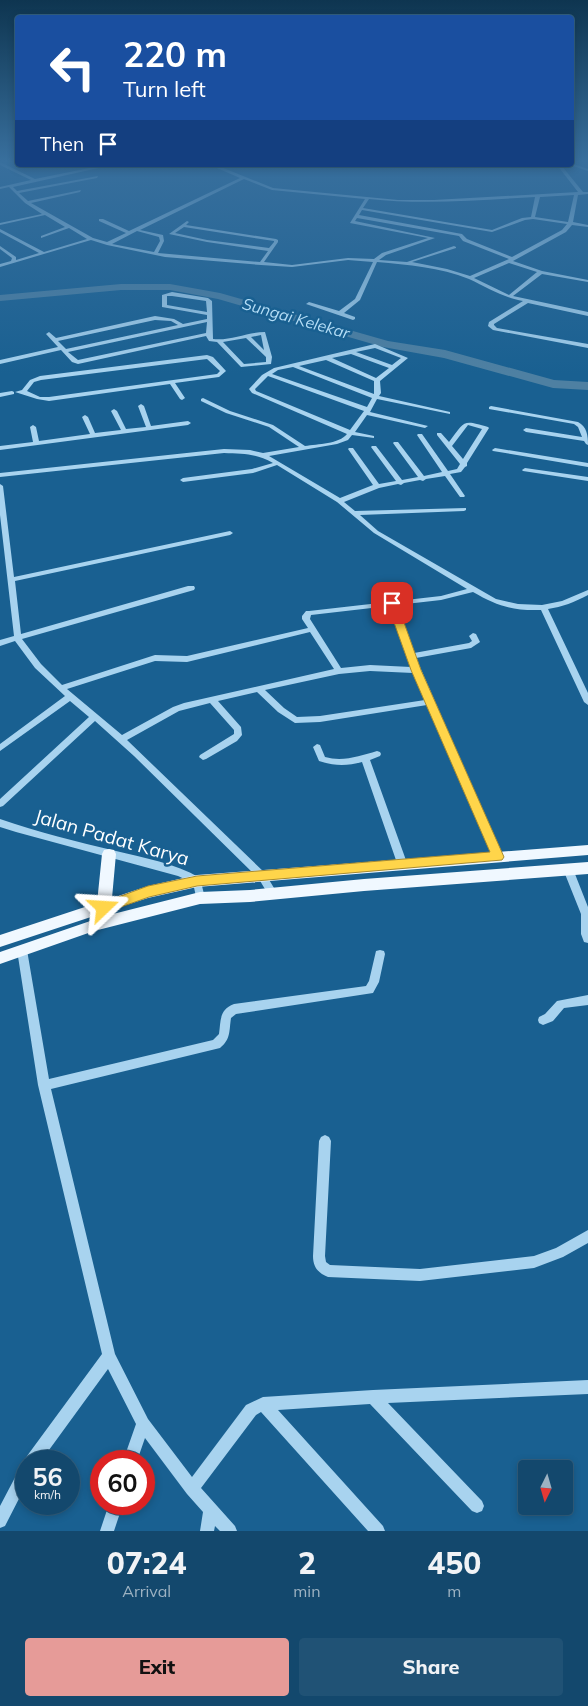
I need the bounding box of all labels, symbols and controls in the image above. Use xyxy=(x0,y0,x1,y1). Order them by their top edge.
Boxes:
text: 220 m xyxy=(123,32,227,76)
icon: left xyxy=(40,35,105,100)
text: Turn left xyxy=(123,75,206,103)
icon: arrive xyxy=(94,130,122,158)
text: Then xyxy=(40,132,84,156)
water label: Sungai Kelekar xyxy=(240,293,353,343)
pin xyxy=(371,582,413,624)
icon: arrive xyxy=(378,589,406,617)
street label: Jalan Padat Karya xyxy=(32,803,192,871)
position arrow xyxy=(77,881,129,933)
speed limit sign: 60 xyxy=(90,1450,155,1515)
north arrow xyxy=(518,1460,572,1515)
map controls xyxy=(518,1460,573,1515)
text: 56 xyxy=(32,1461,63,1492)
text: km/h xyxy=(34,1487,61,1502)
text: 07:24 xyxy=(107,1544,187,1582)
text: 2 xyxy=(298,1544,316,1582)
text: 450 xyxy=(427,1544,481,1582)
text: Arrival xyxy=(122,1581,171,1601)
text: min xyxy=(293,1581,321,1601)
text: m xyxy=(447,1581,461,1601)
button: Exit xyxy=(25,1638,289,1696)
button: Share xyxy=(299,1638,563,1696)

